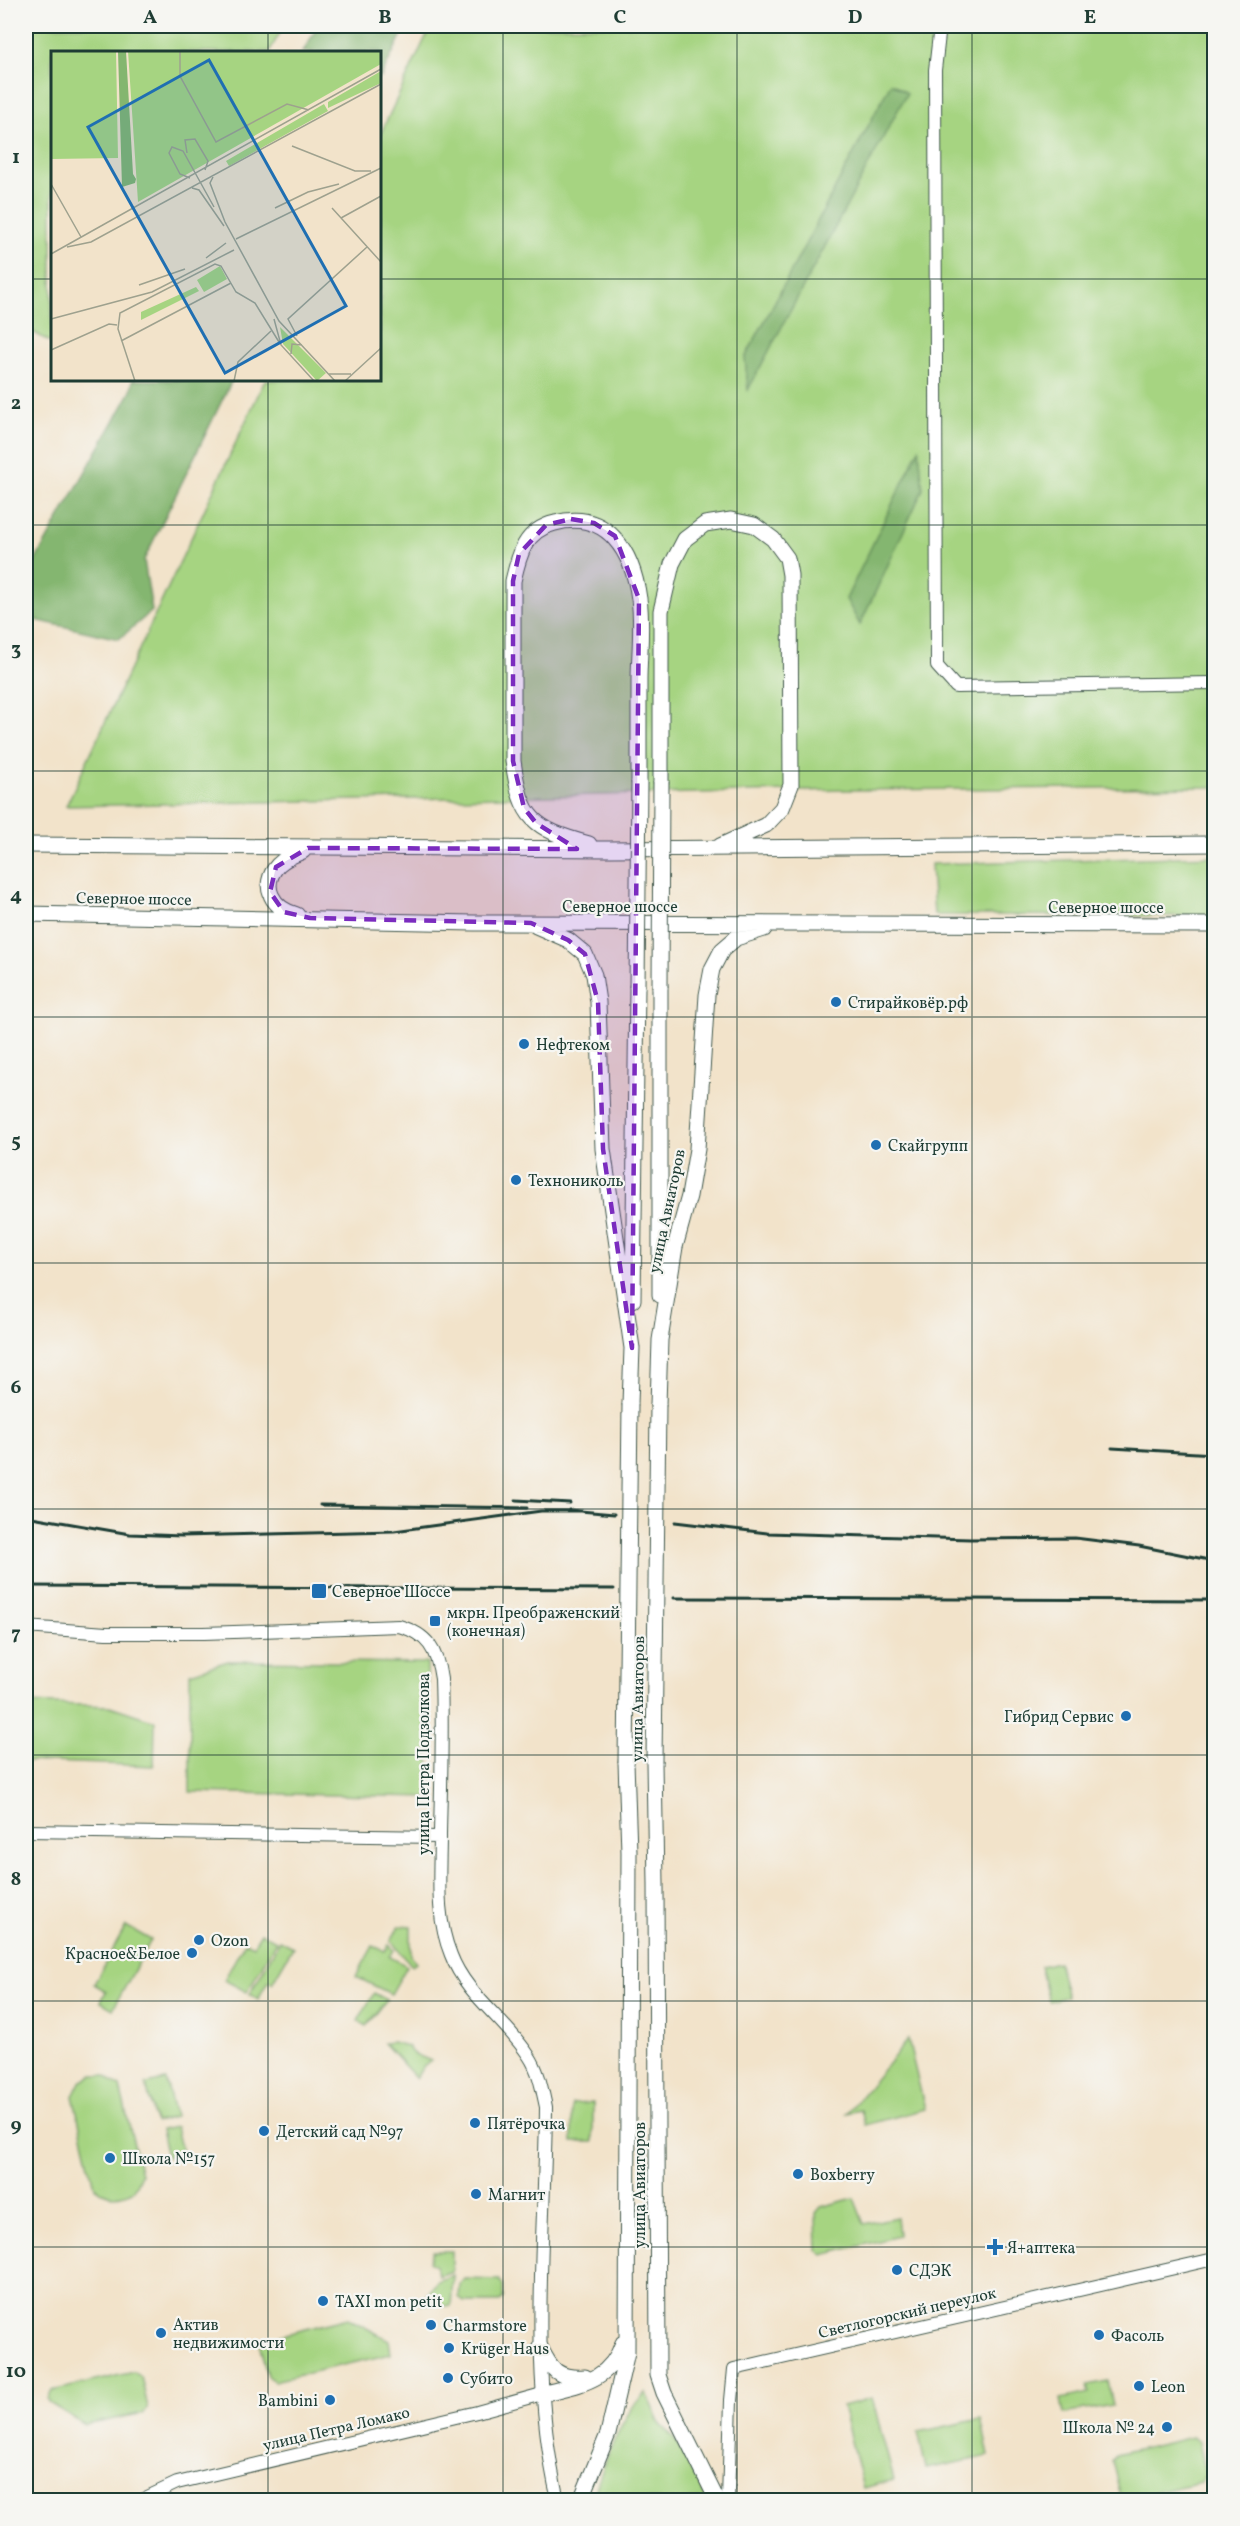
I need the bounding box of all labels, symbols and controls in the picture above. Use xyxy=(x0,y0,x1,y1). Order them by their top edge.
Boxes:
text: A xyxy=(143,4,157,32)
text: B xyxy=(378,4,392,32)
text: C xyxy=(614,4,627,32)
text: D xyxy=(848,4,862,32)
text: E xyxy=(1084,4,1096,32)
inset map xyxy=(51,51,381,381)
text: 1 xyxy=(12,144,20,172)
text: 2 xyxy=(11,390,21,418)
text: 3 xyxy=(11,636,21,664)
text: 4 xyxy=(10,882,22,910)
street label: Северное шоссе xyxy=(76,888,192,912)
street label: Северное шоссе xyxy=(562,897,678,919)
street label: Северное шоссе xyxy=(1048,898,1164,920)
place label: Стирайковёр.рф xyxy=(848,993,968,1015)
marker: Стирайковёр.рф xyxy=(829,995,843,1009)
place label: Нефтеком xyxy=(536,1035,610,1057)
marker: Нефтеком xyxy=(517,1037,531,1051)
text: 5 xyxy=(11,1128,21,1156)
place label: Скайгрупп xyxy=(888,1136,968,1158)
marker: Скайгрупп xyxy=(869,1138,883,1152)
street label: улица Авиаторов xyxy=(644,1147,692,1276)
place label: Технониколь xyxy=(528,1171,624,1193)
marker: Технониколь xyxy=(509,1173,523,1187)
text: 6 xyxy=(11,1374,22,1402)
marker: Северное Шоссе xyxy=(310,1582,328,1600)
place label: Северное Шоссе xyxy=(332,1582,451,1604)
place label: мкрн. Преображенский (конечная) xyxy=(447,1603,620,1643)
marker: мкрн. Преображенский (конечная) xyxy=(428,1614,442,1628)
text: 7 xyxy=(11,1620,21,1648)
street label: улица Авиаторов xyxy=(627,1636,651,1762)
street label: улица Петра Подзолкова xyxy=(414,1673,436,1855)
place label: Гибрид Сервис xyxy=(1004,1707,1114,1729)
marker: Гибрид Сервис xyxy=(1119,1709,1133,1723)
text: 8 xyxy=(11,1866,21,1894)
place label: Ozon xyxy=(211,1931,249,1953)
marker: Ozon xyxy=(192,1933,206,1947)
place label: Красное&Белое xyxy=(65,1944,180,1966)
marker: Красное&Белое xyxy=(185,1946,199,1960)
text: 9 xyxy=(10,2112,22,2140)
place label: Пятёрочка xyxy=(487,2114,566,2136)
marker: Пятёрочка xyxy=(468,2116,482,2130)
place label: Детский сад №97 xyxy=(276,2122,404,2144)
street label: улица Авиаторов xyxy=(630,2122,652,2248)
marker: Детский сад №97 xyxy=(257,2124,271,2138)
place label: Школа №157 xyxy=(122,2149,215,2171)
marker: Школа №157 xyxy=(103,2151,117,2165)
place label: Boxberry xyxy=(810,2165,875,2187)
marker: Boxberry xyxy=(791,2167,805,2181)
place label: Магнит xyxy=(488,2185,545,2207)
marker: Магнит xyxy=(469,2187,483,2201)
place label: Я+аптека xyxy=(1007,2238,1075,2260)
marker: Я+аптека xyxy=(988,2240,1002,2254)
place label: СДЭК xyxy=(909,2261,952,2283)
marker: СДЭК xyxy=(890,2263,904,2277)
street label: Светлогорский переулок xyxy=(816,2283,999,2345)
place label: TAXI mon petit xyxy=(335,2292,443,2314)
marker: TAXI mon petit xyxy=(316,2294,330,2308)
place label: Актив недвижимости xyxy=(173,2315,284,2355)
place label: Charmstore xyxy=(443,2316,527,2338)
marker: Charmstore xyxy=(424,2318,438,2332)
marker: Актив недвижимости xyxy=(154,2326,168,2340)
place label: Фасоль xyxy=(1111,2326,1164,2348)
marker: Фасоль xyxy=(1092,2328,1106,2342)
place label: Krüger Haus xyxy=(461,2339,549,2361)
marker: Krüger Haus xyxy=(442,2341,456,2355)
text: 10 xyxy=(6,2358,26,2386)
place label: Субито xyxy=(460,2369,513,2391)
marker: Субито xyxy=(441,2371,455,2385)
place label: Leon xyxy=(1151,2377,1186,2399)
marker: Leon xyxy=(1132,2379,1146,2393)
place label: Bambini xyxy=(258,2391,318,2413)
marker: Bambini xyxy=(323,2393,337,2407)
street label: улица Петра Ломако xyxy=(261,2402,412,2458)
place label: Школа № 24 xyxy=(1063,2418,1155,2440)
marker: Школа № 24 xyxy=(1160,2420,1174,2434)

